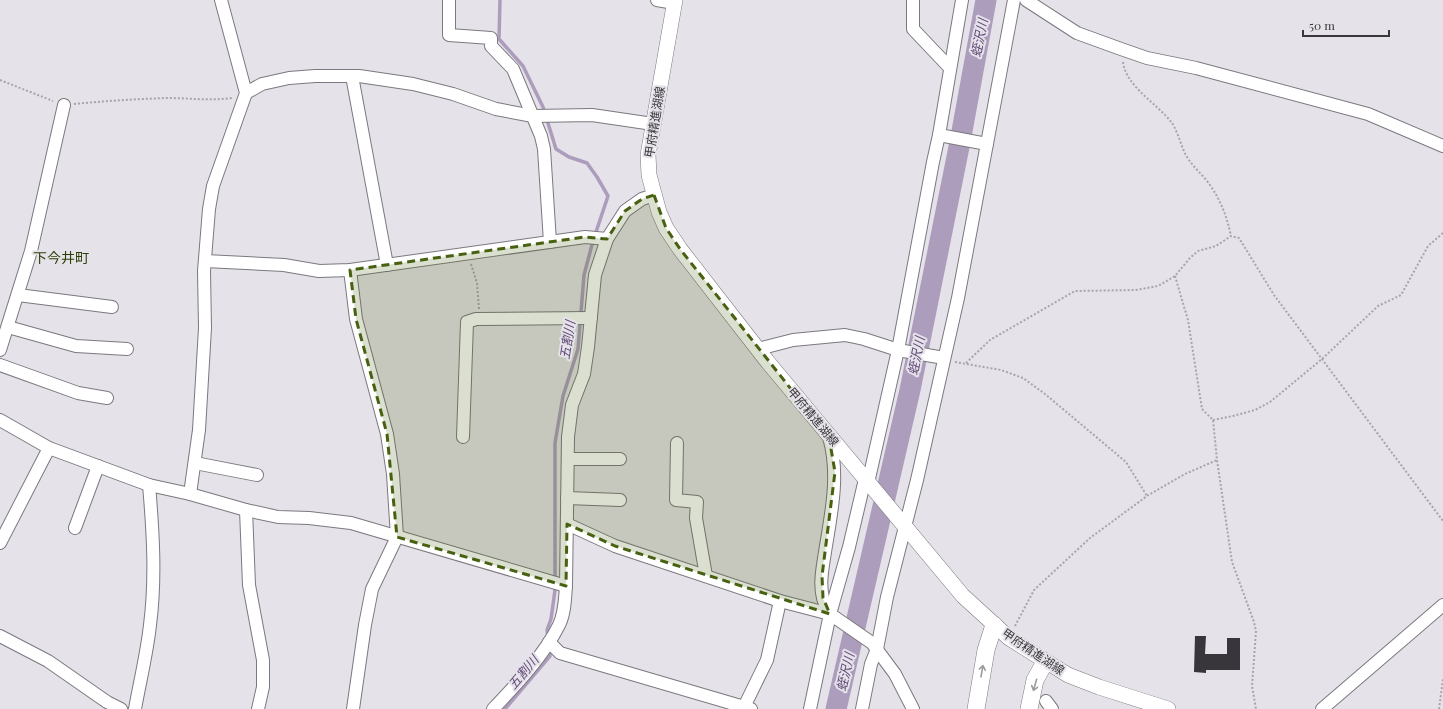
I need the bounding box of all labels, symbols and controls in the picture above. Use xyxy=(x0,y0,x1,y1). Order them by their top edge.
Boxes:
scale bar xyxy=(1303,12,1389,38)
water label: 蛭沢川 xyxy=(966,15,991,59)
text: 50 m xyxy=(1309,17,1335,33)
street label: 甲府精進湖線 xyxy=(640,85,668,159)
district label: 下今井町 xyxy=(33,248,89,267)
water label: 五割川 xyxy=(555,317,578,361)
water label: 蛭沢川 xyxy=(903,333,928,377)
street label: 甲府精進湖線 xyxy=(784,384,843,449)
street label: 甲府精進湖線 xyxy=(999,624,1068,678)
water label: 蛭沢川 xyxy=(832,649,858,693)
water label: 五割川 xyxy=(504,650,543,692)
one-way arrow xyxy=(979,664,987,677)
one-way arrow xyxy=(1030,678,1038,691)

